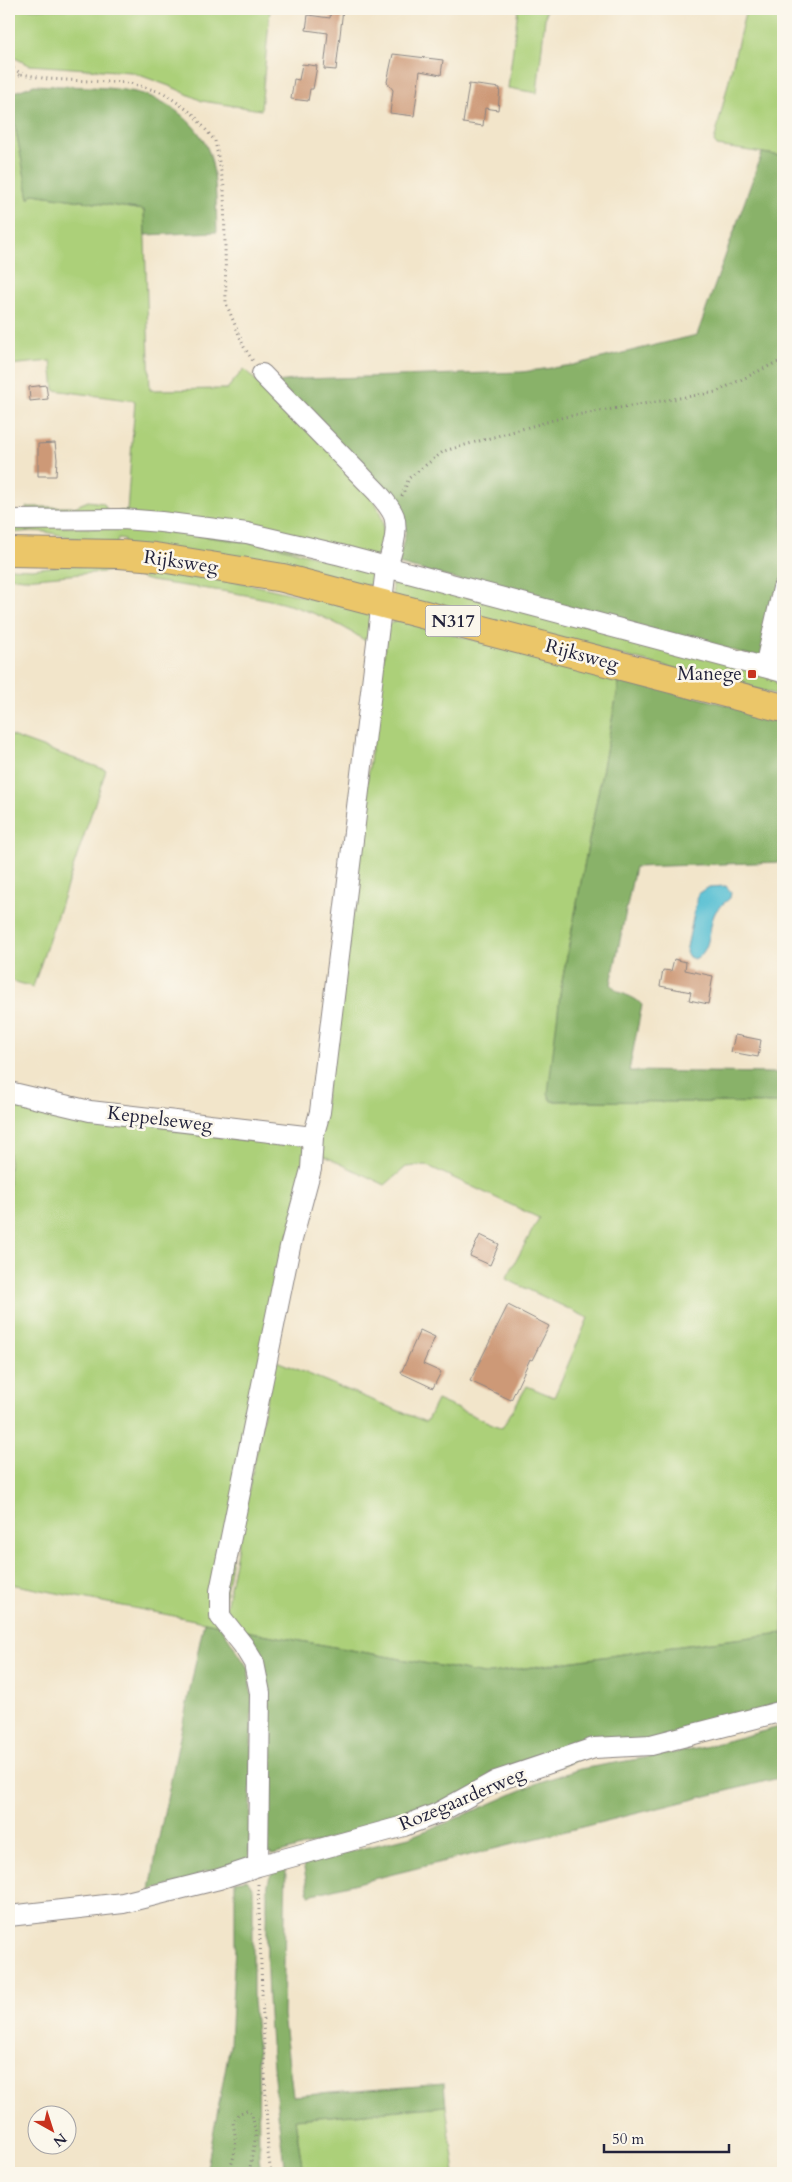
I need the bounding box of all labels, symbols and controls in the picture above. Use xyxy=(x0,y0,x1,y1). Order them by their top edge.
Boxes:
street label: Rijksweg xyxy=(142,544,220,580)
road number: N317 xyxy=(426,606,480,636)
street label: Rijksweg xyxy=(542,633,622,677)
place label: Manege xyxy=(677,661,742,687)
marker: Manege xyxy=(746,668,758,680)
street label: Keppelseweg xyxy=(106,1100,215,1138)
street label: Rozegaarderweg xyxy=(395,1761,529,1837)
north arrow xyxy=(28,2104,78,2154)
scale bar xyxy=(604,2122,730,2154)
text: N xyxy=(49,2129,71,2151)
text: 50 m xyxy=(612,2129,644,2149)

